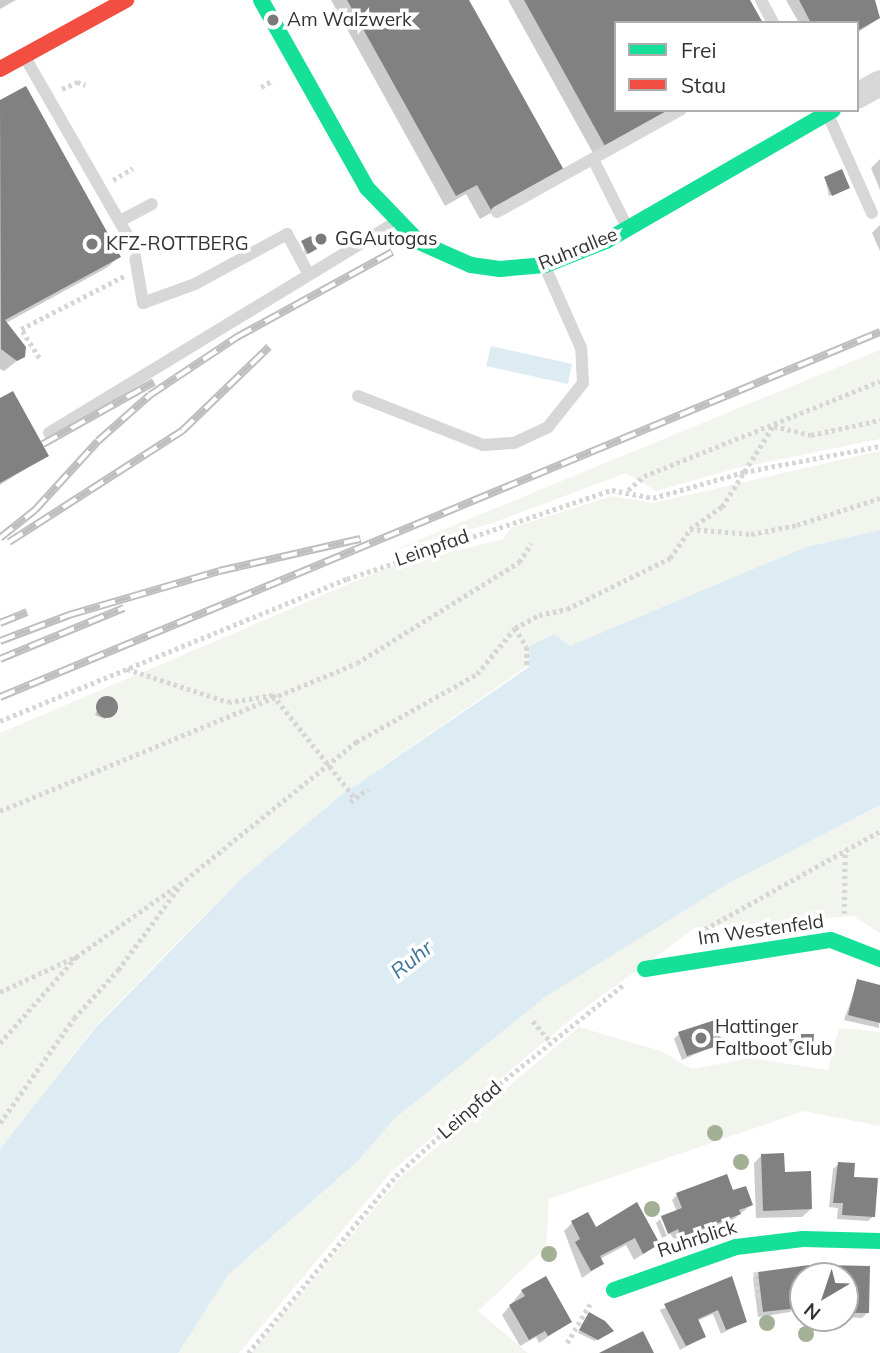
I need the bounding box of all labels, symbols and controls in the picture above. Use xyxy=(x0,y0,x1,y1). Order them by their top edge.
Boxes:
place label: Am Walzwerk xyxy=(287,9,412,31)
marker: Am Walzwerk xyxy=(265,12,281,28)
legend xyxy=(614,21,859,112)
text: Frei xyxy=(681,37,717,63)
text: Stau xyxy=(681,72,726,98)
street label: Ruhrallee xyxy=(535,223,621,275)
place label: GGAutogas xyxy=(335,228,437,250)
marker: GGAutogas xyxy=(313,231,329,247)
place label: KFZ-ROTTBERG xyxy=(106,233,249,255)
marker: KFZ-ROTTBERG xyxy=(84,236,100,252)
street label: Leinpfad xyxy=(392,525,472,571)
street label: Im Westenfeld xyxy=(697,910,825,950)
water label: Ruhr xyxy=(385,935,437,983)
place label: Hattinger Faltboot Club xyxy=(715,1016,832,1060)
marker: Hattinger Faltboot Club xyxy=(693,1030,709,1046)
street label: Leinpfad xyxy=(434,1076,506,1144)
street label: Ruhrblick xyxy=(655,1216,739,1262)
north arrow xyxy=(789,1262,859,1332)
text: N xyxy=(799,1298,825,1326)

